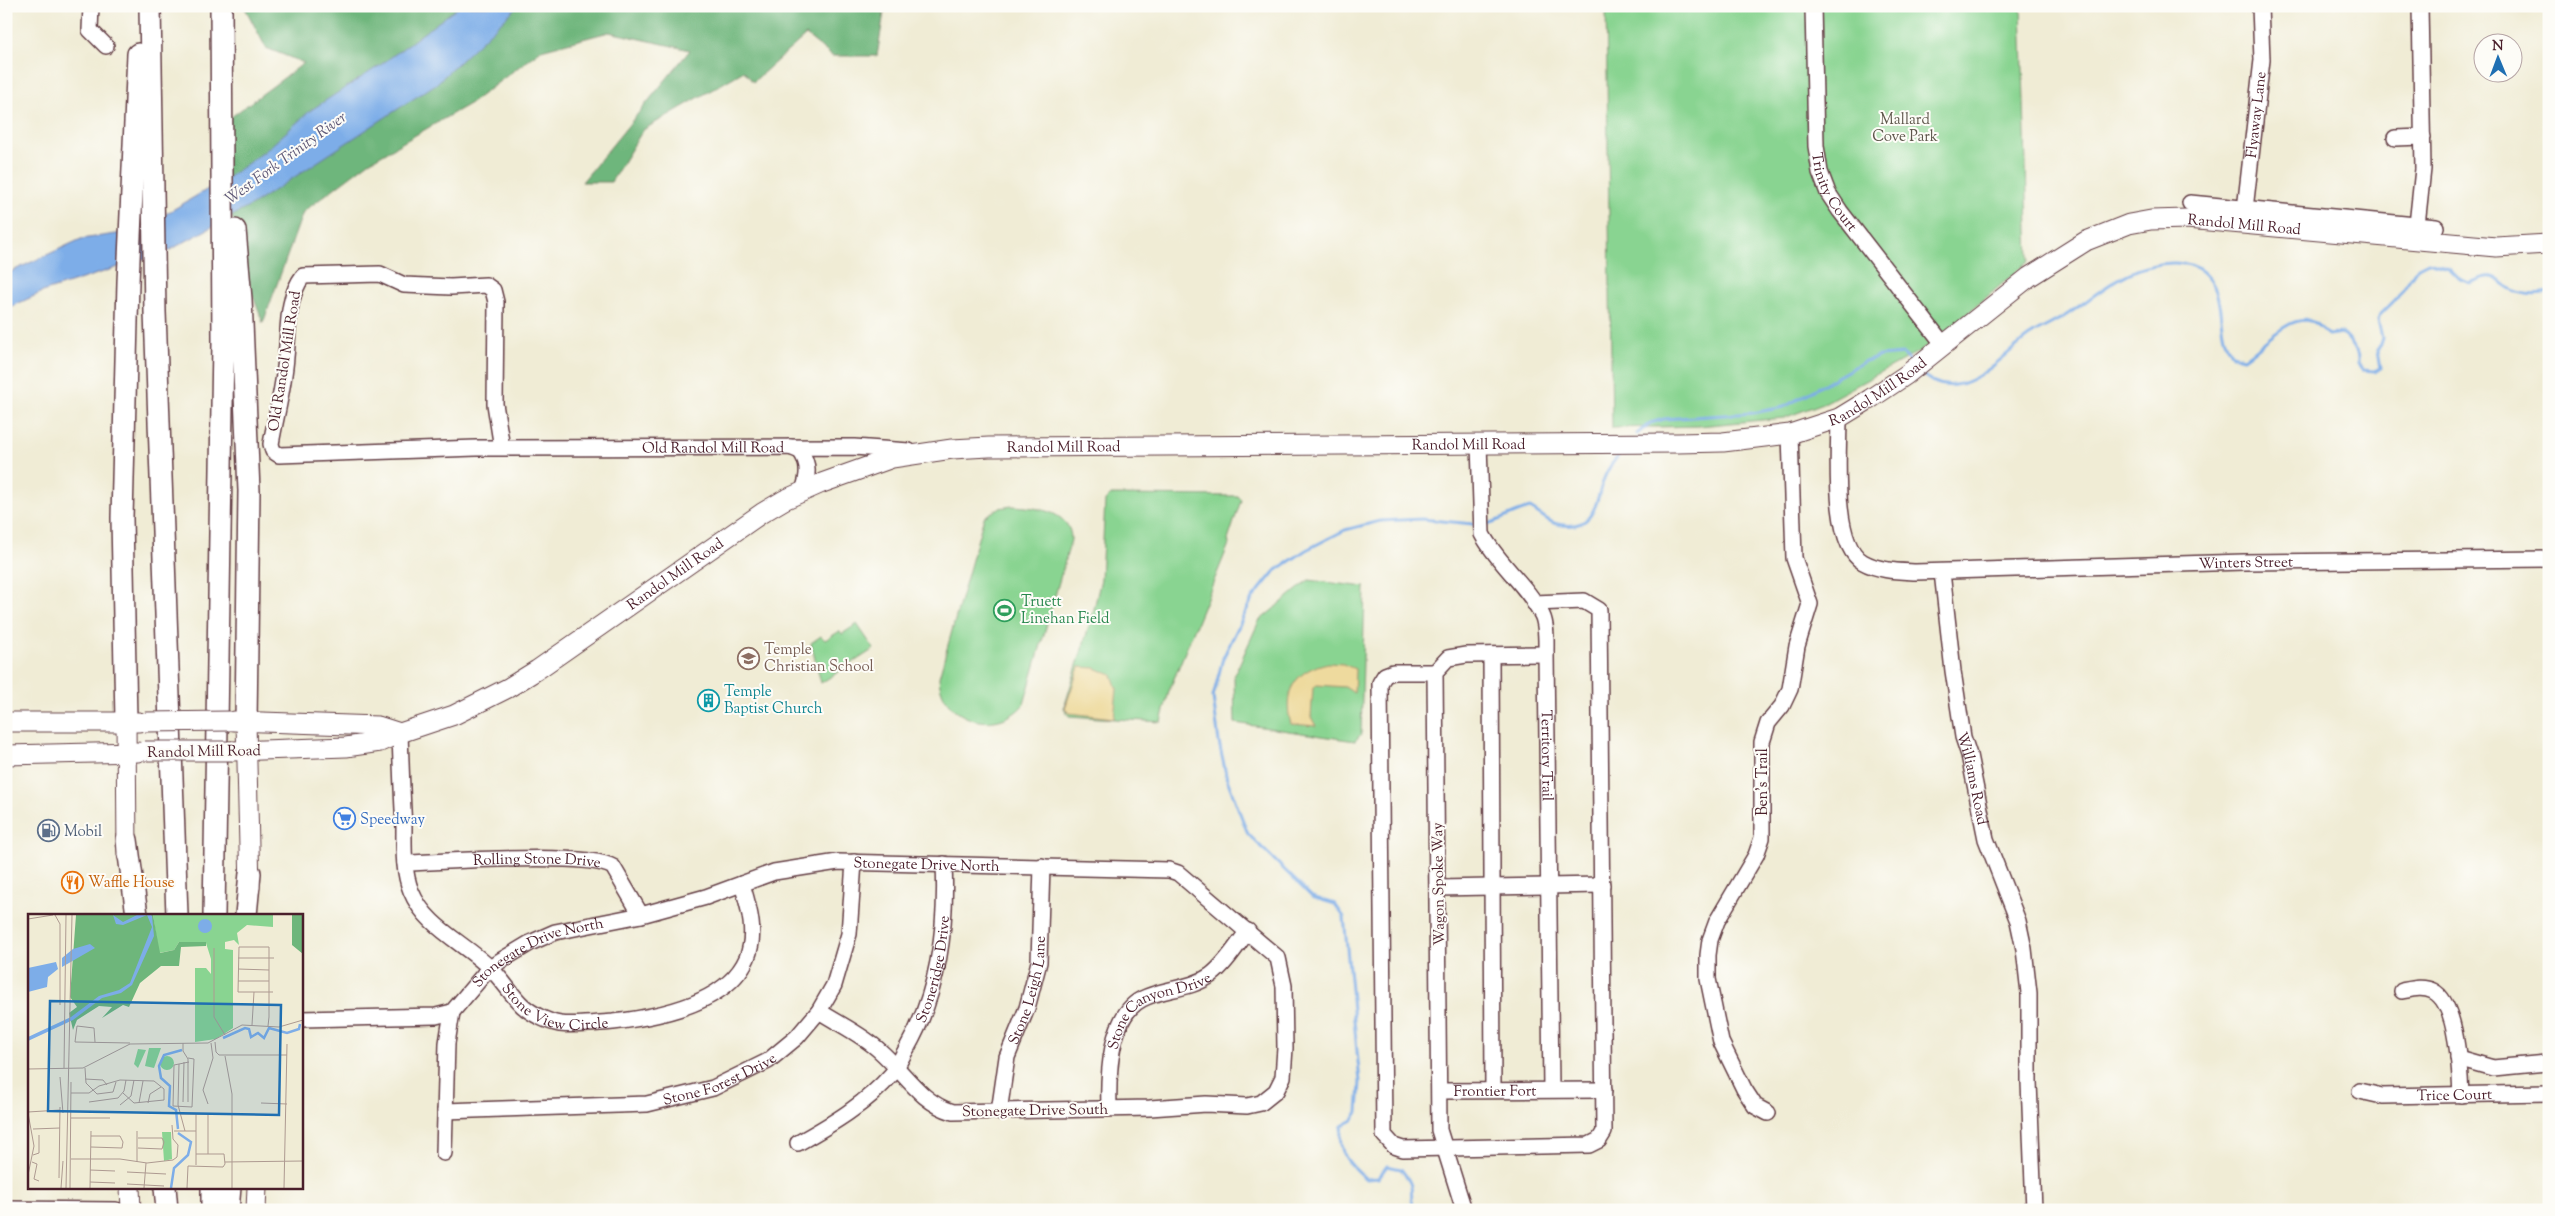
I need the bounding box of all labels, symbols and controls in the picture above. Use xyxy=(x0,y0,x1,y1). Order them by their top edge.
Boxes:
north arrow xyxy=(2472,32,2522,82)
text: N xyxy=(2492,37,2504,57)
street label: Flyaway Lane xyxy=(2242,70,2273,159)
water label: West Fork Trinity River xyxy=(221,107,352,211)
park label: Mallard Cove Park xyxy=(1872,110,1938,148)
street label: Trinity Court xyxy=(1805,151,1861,237)
street label: Randol Mill Road xyxy=(2187,210,2302,241)
street label: Old Randol Mill Road xyxy=(264,289,307,433)
street label: Randol Mill Road xyxy=(1826,353,1932,433)
street label: Randol Mill Road xyxy=(1412,435,1526,457)
street label: Randol Mill Road xyxy=(1007,437,1121,459)
street label: Old Randol Mill Road xyxy=(642,438,785,460)
street label: Randol Mill Road xyxy=(623,534,729,616)
street label: Winters Street xyxy=(2198,553,2293,575)
place label: Truett Linehan Field xyxy=(1021,592,1110,630)
sports icon: Truett Linehan Field xyxy=(993,598,1017,622)
place label: Temple Christian School xyxy=(764,640,874,678)
school or university icon: Temple Christian School xyxy=(736,646,760,670)
place label: Temple Baptist Church xyxy=(724,682,823,720)
building icon: Temple Baptist Church xyxy=(696,688,720,712)
street label: Territory Trail xyxy=(1535,710,1557,801)
street label: Williams Road xyxy=(1950,730,1992,828)
street label: Randol Mill Road xyxy=(147,741,262,764)
street label: Ben's Trail xyxy=(1753,748,1774,816)
supermarket icon: Speedway xyxy=(332,807,356,831)
place label: Speedway xyxy=(360,810,425,831)
fuel station icon: Mobil xyxy=(36,819,60,843)
place label: Mobil xyxy=(64,822,102,843)
street label: Wagon Spoke Way xyxy=(1428,822,1451,946)
street label: Rolling Stone Drive xyxy=(473,849,602,874)
street label: Stonegate Drive North xyxy=(853,853,1000,878)
restaurant icon: Waffle House xyxy=(60,870,84,894)
place label: Waffle House xyxy=(88,873,175,894)
inset map xyxy=(28,914,302,1188)
street label: Stonegate Drive North xyxy=(468,914,606,993)
street label: Stoneridge Drive xyxy=(912,915,956,1027)
street label: Stone Leigh Lane xyxy=(1004,936,1052,1048)
street label: Stone Canyon Drive xyxy=(1104,968,1216,1052)
street label: Stone View Circle xyxy=(496,980,609,1037)
street label: Stone Forest Drive xyxy=(661,1049,782,1112)
street label: Frontier Fort xyxy=(1453,1081,1537,1103)
street label: Trice Court xyxy=(2417,1085,2492,1107)
street label: Stonegate Drive South xyxy=(962,1100,1109,1123)

